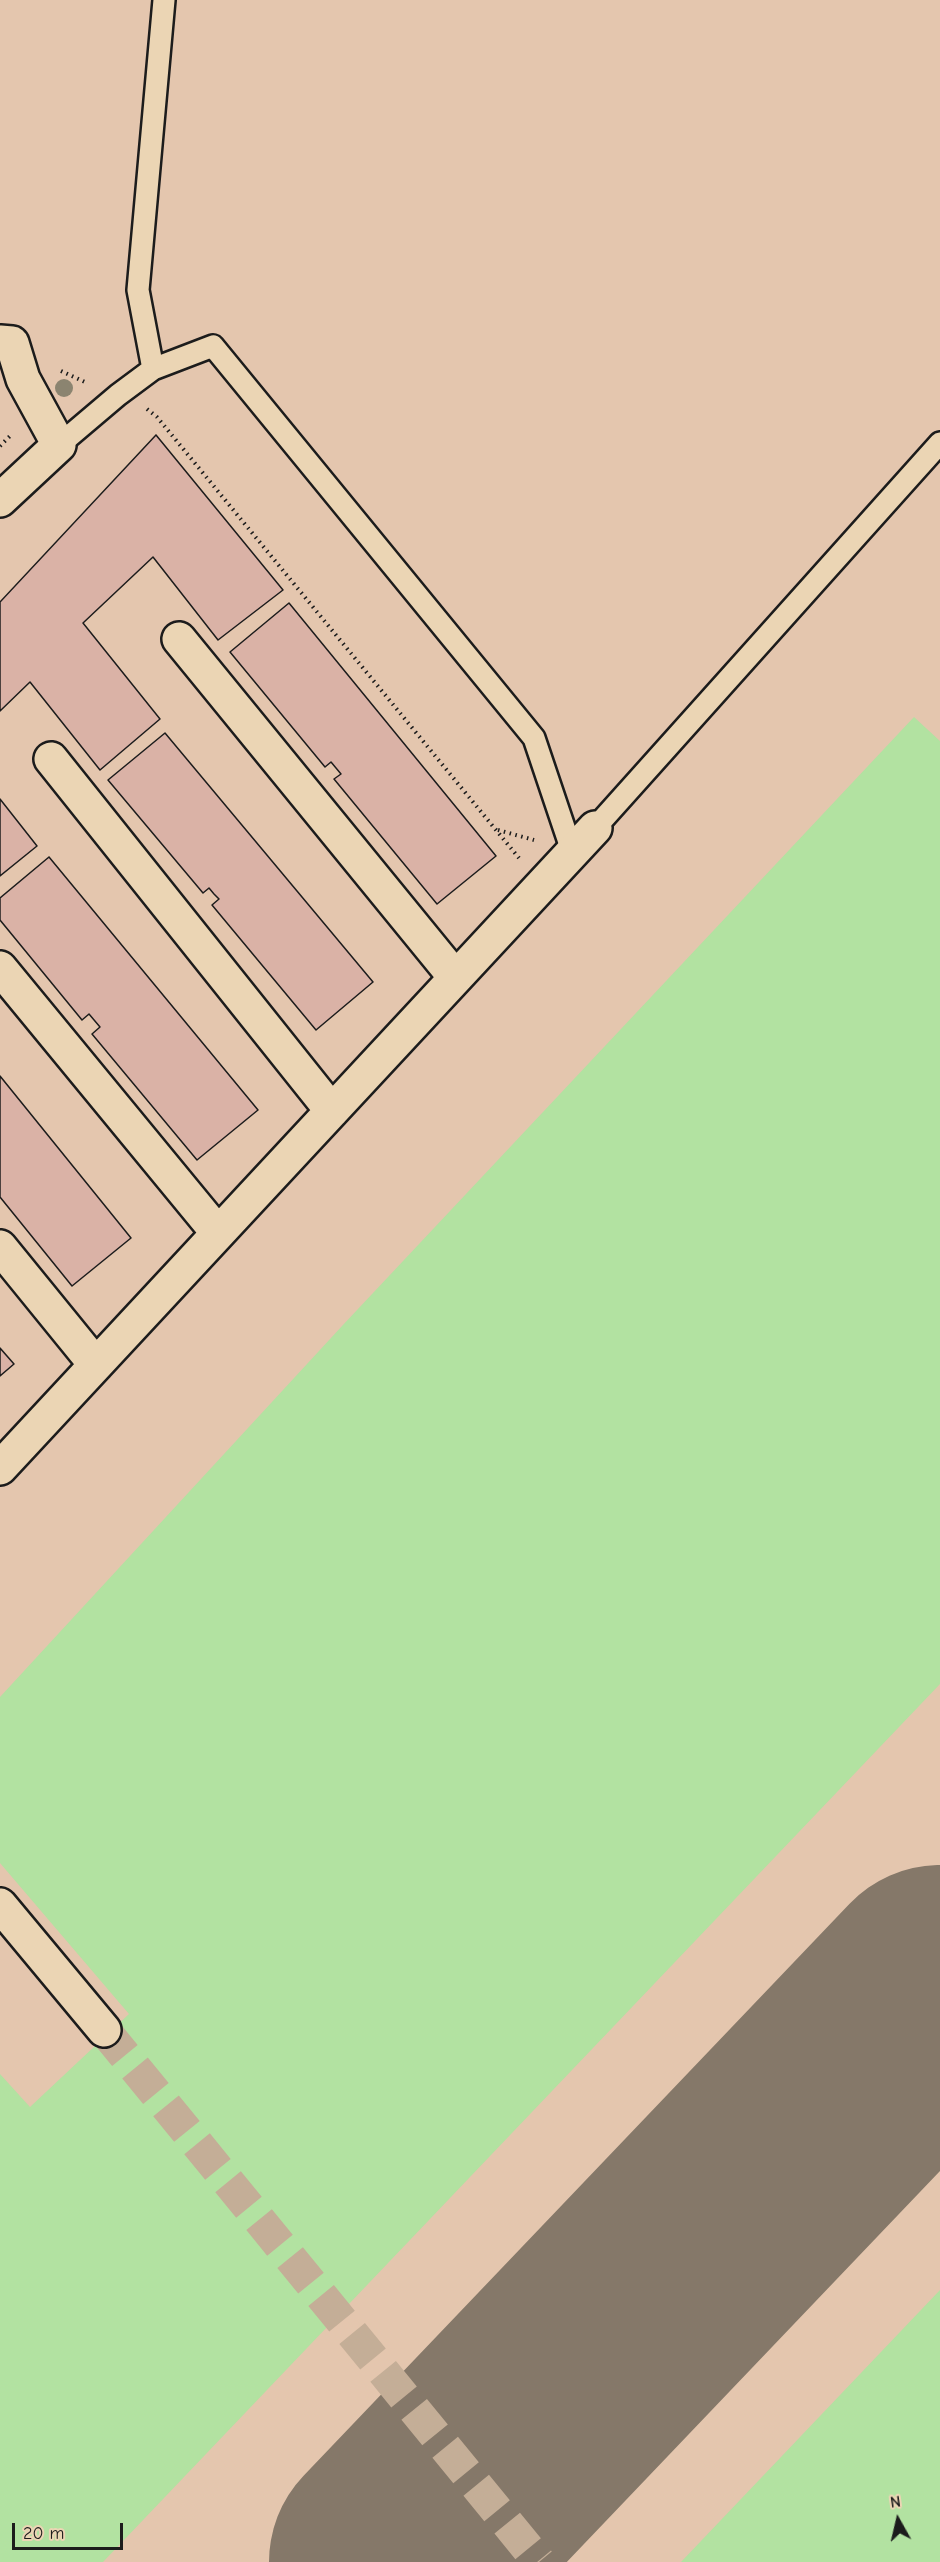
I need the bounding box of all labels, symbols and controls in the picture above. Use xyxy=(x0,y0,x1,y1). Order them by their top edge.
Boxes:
north arrow xyxy=(868,2490,928,2550)
text: N xyxy=(889,2493,902,2512)
scale bar xyxy=(15,2511,126,2549)
text: 20 m xyxy=(23,2523,64,2544)

